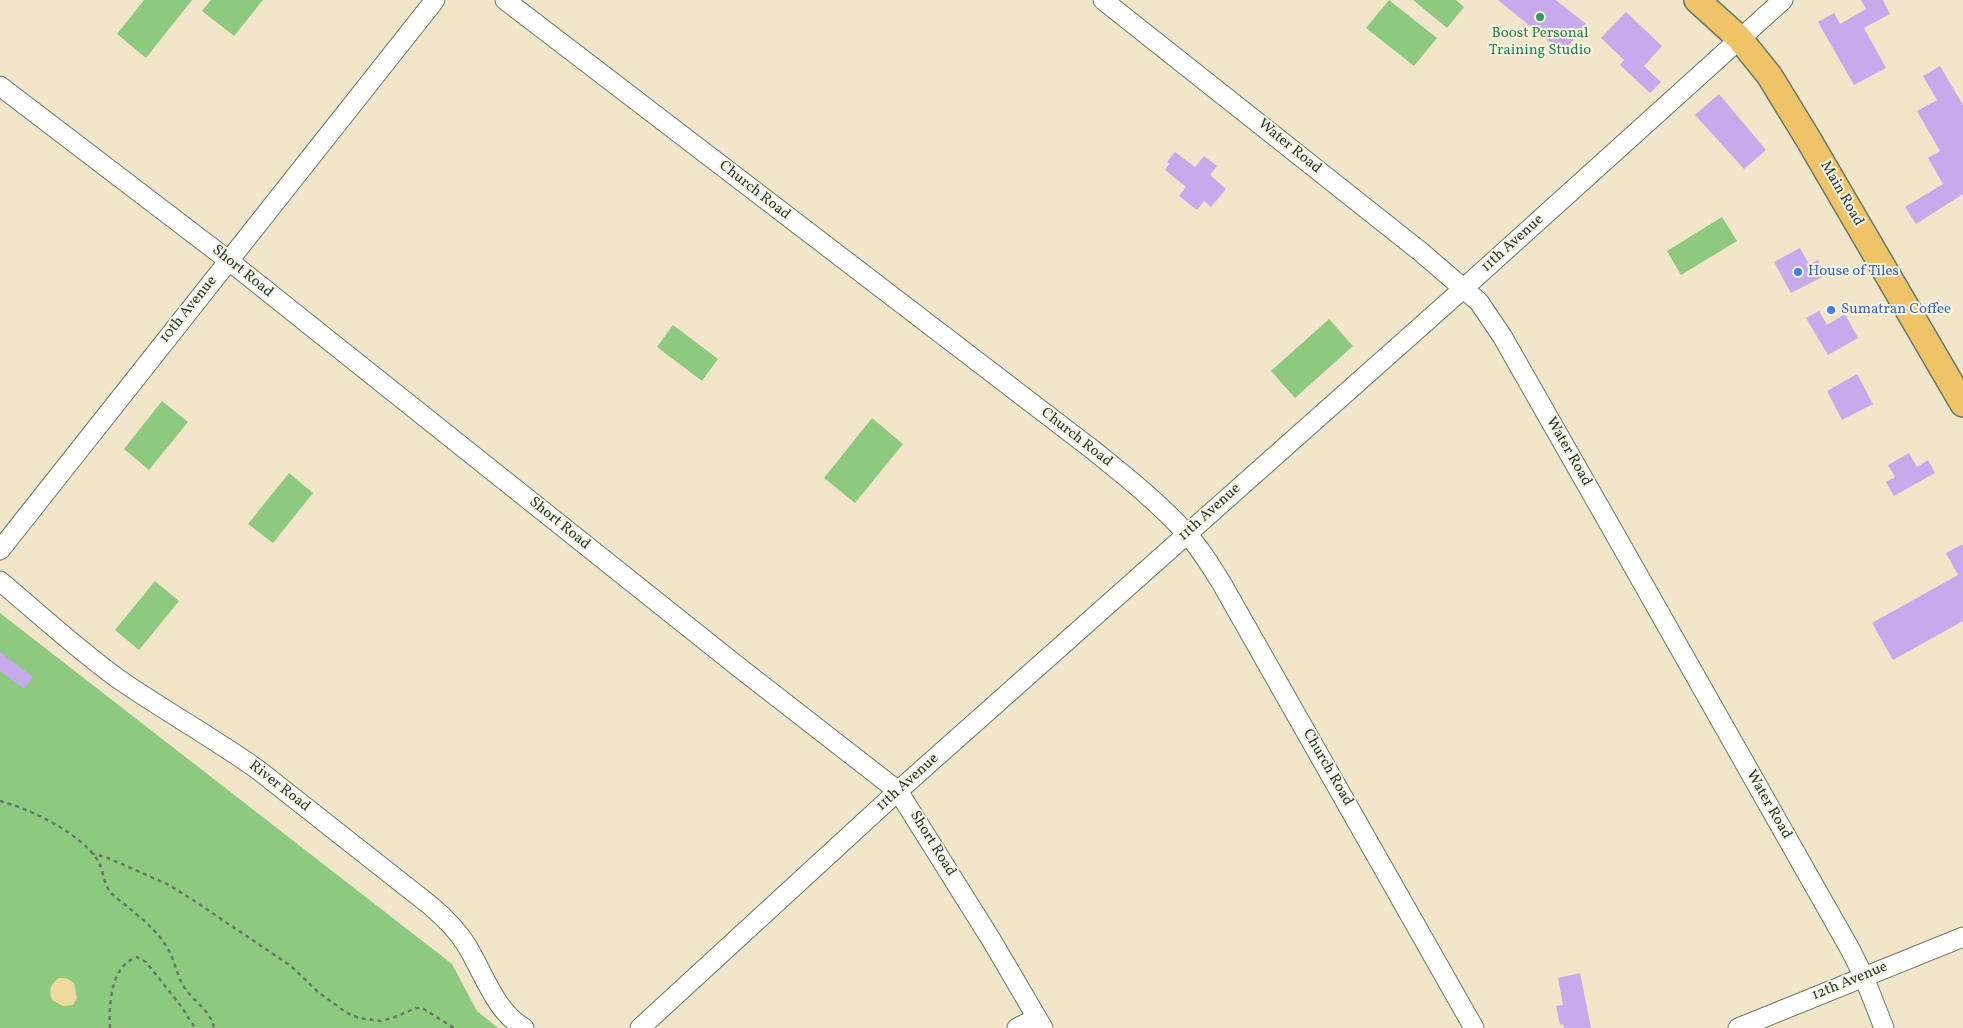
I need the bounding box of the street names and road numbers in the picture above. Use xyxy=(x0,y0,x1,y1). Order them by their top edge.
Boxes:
street label: Water Road xyxy=(1254,116,1324,178)
street label: Church Road xyxy=(715,158,793,224)
street label: Main Road xyxy=(1815,158,1867,230)
street label: 11th Avenue xyxy=(1478,211,1548,277)
street label: Short Road xyxy=(208,242,276,302)
street label: 10th Avenue xyxy=(156,273,222,347)
street label: Church Road xyxy=(1037,405,1115,471)
street label: Water Road xyxy=(1541,414,1595,490)
street label: 11th Avenue xyxy=(1175,480,1245,546)
street label: Short Road xyxy=(525,494,593,554)
street label: Church Road xyxy=(1298,726,1356,810)
street label: 11th Avenue xyxy=(873,750,943,816)
street label: River Road xyxy=(245,757,313,817)
street label: Water Road xyxy=(1741,767,1795,843)
street label: Short Road xyxy=(905,808,959,880)
street label: 12th Avenue xyxy=(1809,959,1891,1005)

